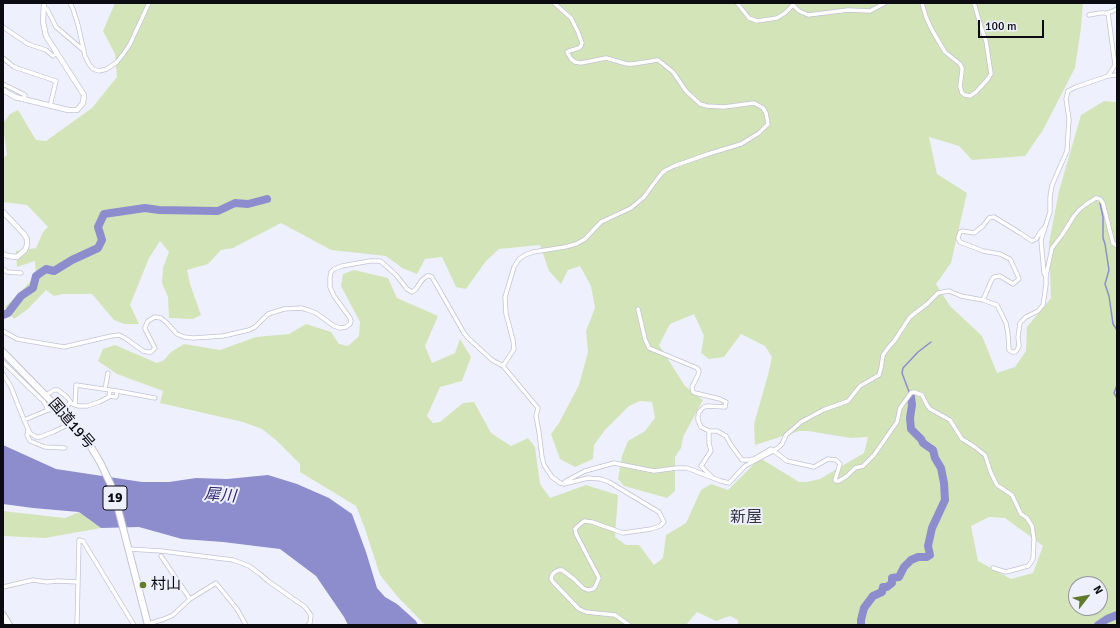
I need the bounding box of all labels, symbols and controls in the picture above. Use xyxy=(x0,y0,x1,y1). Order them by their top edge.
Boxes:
scale bar xyxy=(980,12,1046,38)
text: 100 m xyxy=(985,19,1017,34)
street label: 国道19号 xyxy=(44,395,98,453)
water label: 犀川 xyxy=(203,485,237,507)
road number: 19 xyxy=(103,486,127,510)
district label: 新屋 xyxy=(730,508,762,528)
place label: 村山 xyxy=(151,576,181,594)
north arrow xyxy=(1068,576,1108,616)
marker: 村山 xyxy=(138,580,148,590)
text: N xyxy=(1090,583,1105,597)

